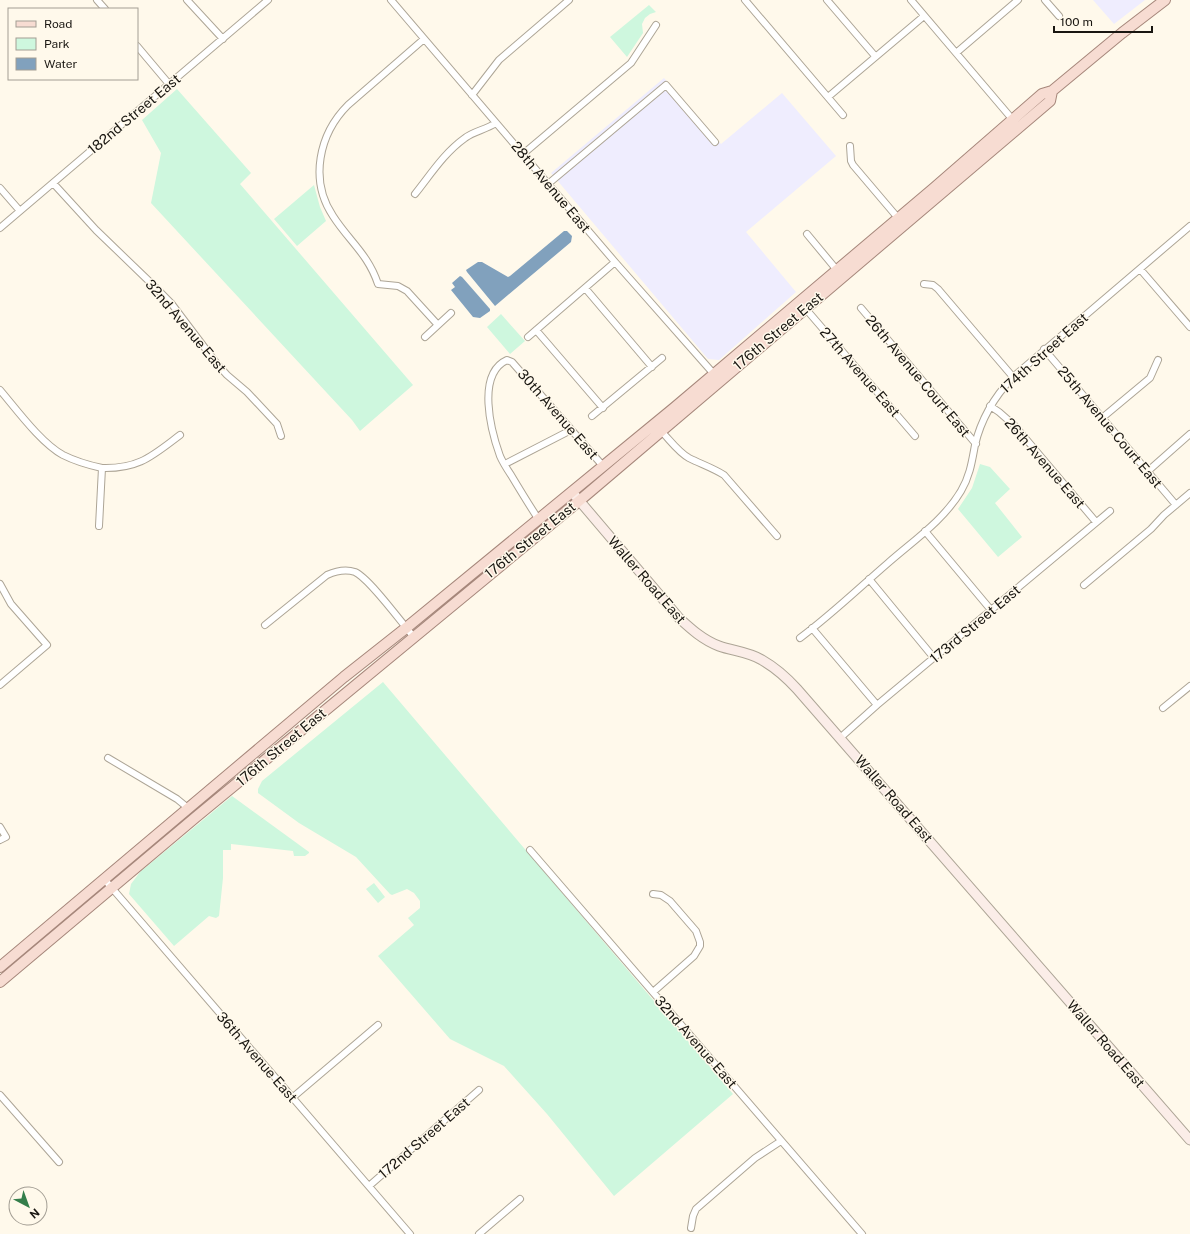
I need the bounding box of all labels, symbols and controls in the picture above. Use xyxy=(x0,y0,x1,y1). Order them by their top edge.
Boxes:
legend xyxy=(8,8,138,80)
scale bar xyxy=(1054,8,1152,34)
text: 100 m xyxy=(1060,15,1093,29)
text: Road xyxy=(44,17,72,31)
text: Park xyxy=(44,37,70,51)
text: Water xyxy=(44,57,78,71)
street label: 182nd Street East xyxy=(84,71,184,157)
street label: 28th Avenue East xyxy=(508,138,594,236)
street label: 32nd Avenue East xyxy=(142,276,230,376)
street label: 176th Street East xyxy=(730,289,826,373)
street label: 174th Street East xyxy=(997,309,1091,397)
street label: 26th Avenue Court East xyxy=(862,312,974,440)
street label: 27th Avenue East xyxy=(817,324,903,420)
street label: 25th Avenue Court East xyxy=(1054,363,1166,491)
street label: 30th Avenue East xyxy=(514,366,602,462)
street label: 26th Avenue East xyxy=(1002,415,1088,511)
street label: 176th Street East xyxy=(481,498,579,582)
street label: Waller Road East xyxy=(605,533,689,627)
street label: 173rd Street East xyxy=(927,582,1023,666)
street label: 176th Street East xyxy=(233,705,329,789)
street label: Waller Road East xyxy=(852,752,936,846)
street label: 32nd Avenue East xyxy=(652,993,740,1091)
street label: Waller Road East xyxy=(1064,997,1148,1091)
street label: 36th Avenue East xyxy=(213,1009,301,1105)
street label: 172nd Street East xyxy=(375,1094,473,1182)
north arrow xyxy=(8,1186,48,1226)
text: N xyxy=(27,1206,42,1221)

